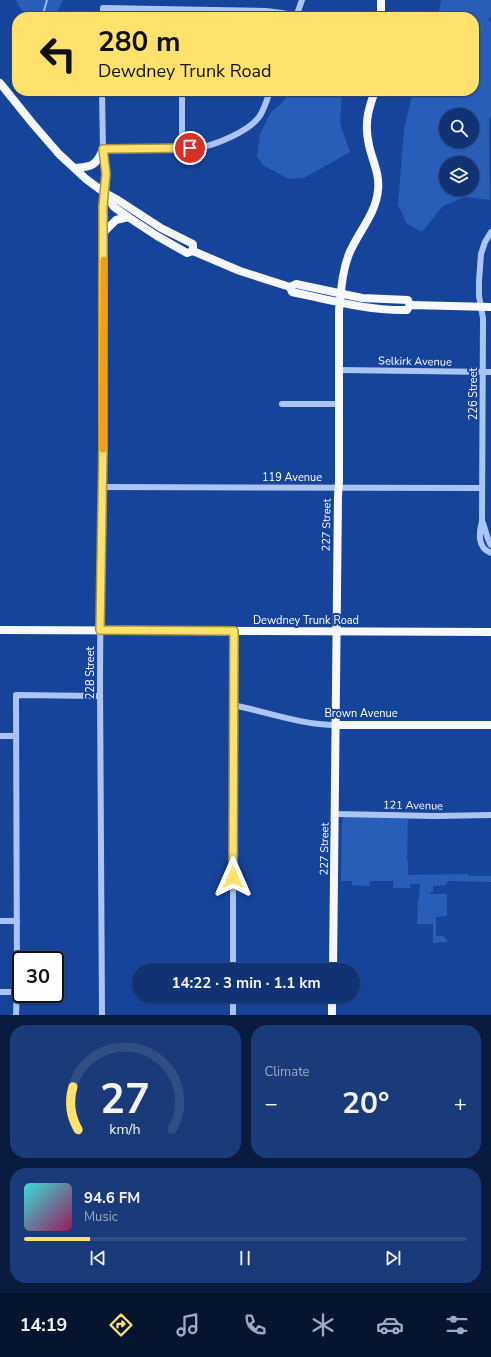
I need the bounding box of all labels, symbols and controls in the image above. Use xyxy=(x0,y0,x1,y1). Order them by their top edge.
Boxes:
text: 280 m xyxy=(98,23,181,61)
icon: left xyxy=(32,28,84,80)
text: Dewdney Trunk Road xyxy=(98,59,272,83)
map controls xyxy=(439,108,479,196)
button: search xyxy=(439,108,479,148)
pin xyxy=(173,131,207,165)
icon: arrive xyxy=(179,137,201,159)
button: layers xyxy=(439,156,479,196)
street label: Selkirk Avenue xyxy=(378,353,452,370)
street label: 226 Street xyxy=(466,368,481,420)
street label: 119 Avenue xyxy=(262,470,322,485)
street label: 227 Street xyxy=(319,498,334,551)
street label: Dewdney Trunk Road xyxy=(253,613,359,628)
street label: 228 Street xyxy=(83,647,98,699)
street label: Brown Avenue xyxy=(324,706,398,721)
street label: 121 Avenue xyxy=(383,797,443,814)
street label: 227 Street xyxy=(317,822,332,875)
position arrow xyxy=(212,856,254,898)
speed limit sign: 30 xyxy=(12,951,64,1003)
text: 14:22 · 3 min · 1.1 km xyxy=(171,973,321,993)
text: Climate xyxy=(265,1063,310,1081)
text: 27 xyxy=(100,1070,150,1127)
text: 20° xyxy=(342,1083,389,1124)
text: − xyxy=(265,1089,278,1119)
text: + xyxy=(454,1089,467,1119)
text: km/h xyxy=(110,1119,141,1138)
text: 94.6 FM xyxy=(84,1188,140,1208)
text: Music xyxy=(84,1208,118,1226)
icon: previous xyxy=(87,1247,109,1269)
icon: pause xyxy=(234,1247,256,1269)
icon: next xyxy=(382,1247,404,1269)
icon: directions xyxy=(107,1311,135,1339)
icon: music xyxy=(174,1311,202,1339)
icon: phone xyxy=(241,1311,269,1339)
icon: climate xyxy=(309,1311,337,1339)
icon: car xyxy=(376,1311,404,1339)
icon: filters xyxy=(443,1311,471,1339)
text: 14:19 xyxy=(20,1313,67,1337)

